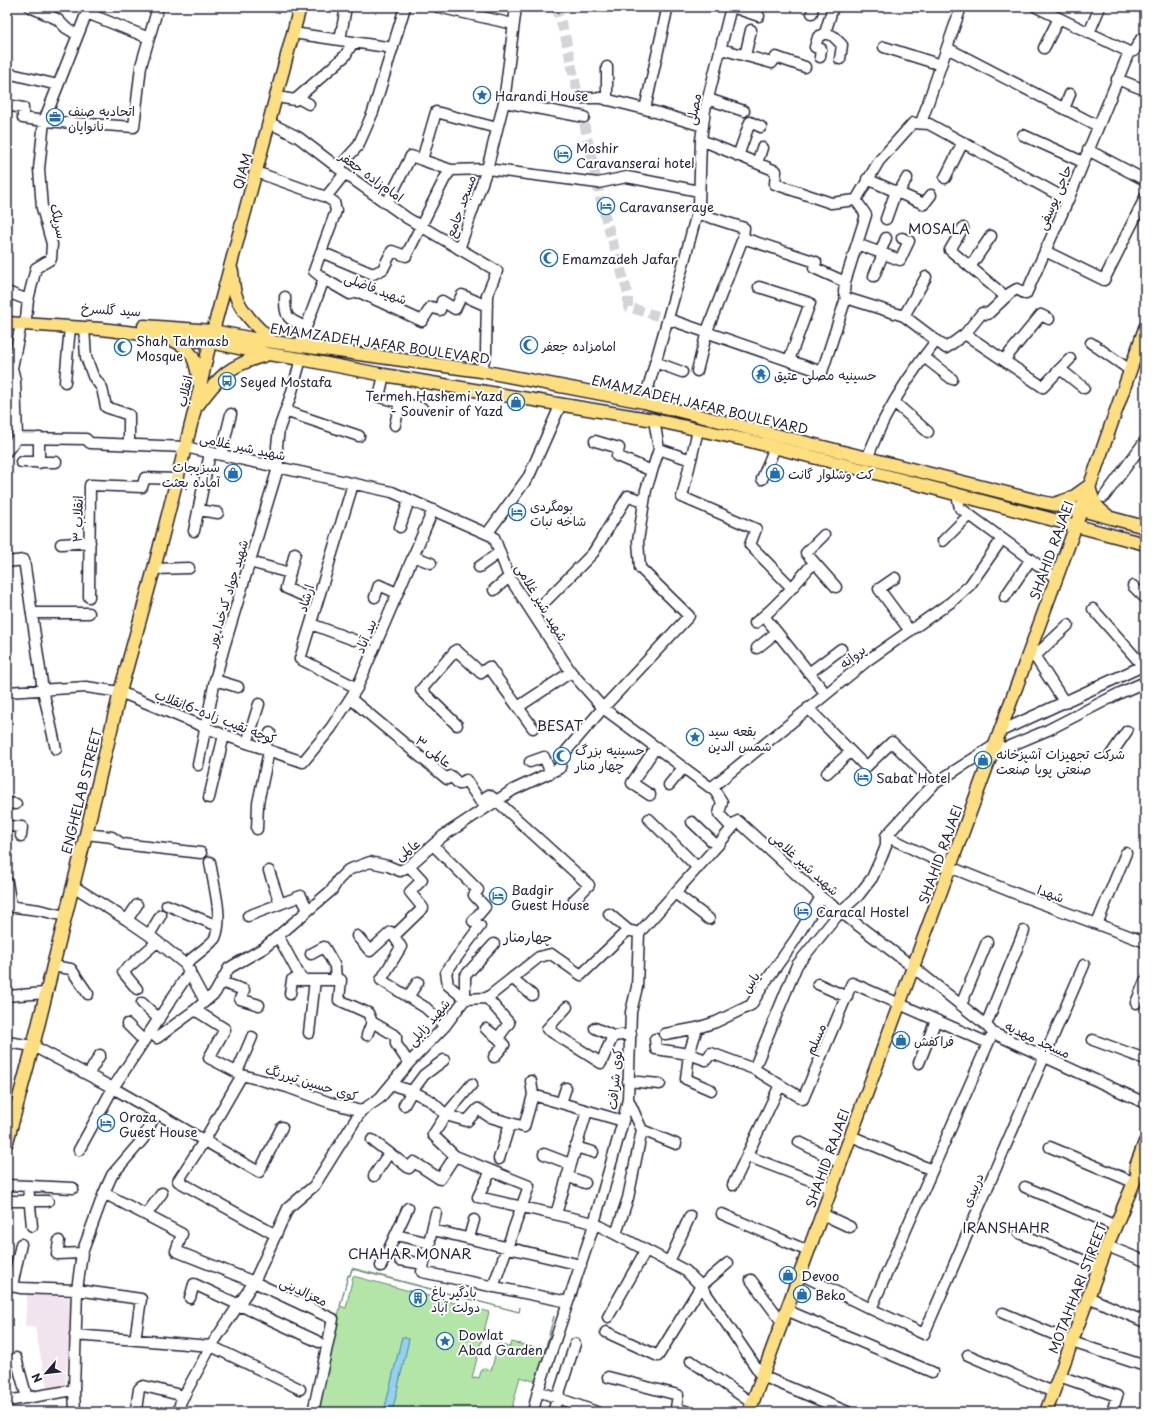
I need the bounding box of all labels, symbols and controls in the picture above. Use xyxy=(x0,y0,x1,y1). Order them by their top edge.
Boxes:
place icon: Harandi House xyxy=(472,85,492,105)
place label: Harandi House xyxy=(495,86,588,105)
street label: مصلی xyxy=(681,91,706,127)
place label: اتحادیه صنف نانوایان xyxy=(68,101,135,135)
office icon: اتحادیه صنف نانوایان xyxy=(45,107,65,127)
place label: Moshir Caravanserai hotel xyxy=(576,138,695,172)
hotel icon: Moshir Caravanserai hotel xyxy=(553,144,573,164)
street label: امام‌زاده جعفر xyxy=(334,146,408,207)
street label: QIAM xyxy=(228,151,256,191)
street label: حاجی یوسفی xyxy=(1032,161,1077,233)
street label: مسجد جامع xyxy=(440,172,482,241)
hotel icon: Caravanseraye xyxy=(596,196,616,216)
place label: Caravanseraye xyxy=(619,197,714,216)
street label: سرپلک xyxy=(46,202,72,240)
district label: MOSALA xyxy=(908,218,970,239)
mosque icon: Emamzadeh Jafar xyxy=(539,248,559,268)
place label: Emamzadeh Jafar xyxy=(562,249,677,268)
street label: شهید فاضلی xyxy=(342,267,410,310)
street label: سید گلسرخ xyxy=(80,297,141,322)
street label: EMAMZADEH JAFAR BOULEVARD xyxy=(269,318,491,368)
place label: Shah Tahmasb Mosque xyxy=(136,331,229,365)
mosque icon: امامزاده جعفر xyxy=(519,335,539,355)
place label: امامزاده جعفر xyxy=(541,336,616,355)
mosque icon: Shah Tahmasb Mosque xyxy=(113,337,133,357)
temple icon: حسینیه مصلی عتیق xyxy=(751,364,771,384)
place label: حسینیه مصلی عتیق xyxy=(774,365,877,385)
street label: EMAMZADEH JAFAR BOULEVARD xyxy=(590,370,810,438)
bus stop icon: Seyed Mostafa xyxy=(217,371,237,391)
place label: Seyed Mostafa xyxy=(240,372,333,391)
street label: انقلاب xyxy=(171,373,197,409)
place label: Termeh Hashemi Yazd - Souvenir of Yazd xyxy=(365,386,503,420)
shop icon: Termeh Hashemi Yazd - Souvenir of Yazd xyxy=(506,392,526,412)
street label: شهید شیر غلامی xyxy=(198,428,288,465)
place label: سبزیجات آماده بعثت xyxy=(162,457,221,491)
shop icon: سبزیجات آماده بعثت xyxy=(223,463,243,483)
shop icon: کت وشلوار گانت xyxy=(765,463,785,483)
place label: کت وشلوار گانت xyxy=(788,464,874,483)
street label: انقلاب ۳ xyxy=(67,495,87,543)
place label: بومگردی شاخه نبات xyxy=(530,496,586,530)
street label: SHAHID RAJAEI xyxy=(1024,498,1078,602)
hotel icon: بومگردی شاخه نبات xyxy=(507,502,527,522)
street label: شهید جواد کدخدا پور xyxy=(201,537,252,650)
street label: شهید شیر غلامی xyxy=(510,560,573,645)
street label: ارشاد xyxy=(292,582,318,614)
street label: بید آباد xyxy=(349,616,381,656)
street label: پروانه xyxy=(835,640,870,673)
street label: کوچه نقیب زاده-6انقلاب xyxy=(152,684,280,748)
district label: BESAT xyxy=(537,715,584,736)
place label: بقعه سید شمس الدین xyxy=(708,721,772,755)
street label: ENGHELAB STREET xyxy=(56,726,106,856)
place icon: بقعه سید شمس الدین xyxy=(685,727,705,747)
street label: عالمی ۳ xyxy=(411,730,456,772)
place label: حسینیه بزرگ چهار منار xyxy=(574,740,645,774)
place label: شرکت تجهیزات آشپزخانه صنعتی پویا صنعت xyxy=(996,744,1125,779)
mosque icon: حسینیه بزرگ چهار منار xyxy=(552,746,572,766)
shop icon: شرکت تجهیزات آشپزخانه صنعتی پویا صنعت xyxy=(973,750,993,770)
hotel icon: Sabat Hotel xyxy=(853,767,873,787)
place label: Sabat Hotel xyxy=(876,768,951,787)
street label: SHAHID RAJAEI xyxy=(913,802,967,906)
street label: شهید شیر غلامی xyxy=(765,827,844,900)
street label: عالمی xyxy=(391,833,424,865)
street label: شهدا xyxy=(1035,879,1067,907)
place label: Badgir Guest House xyxy=(511,880,590,914)
hotel icon: Badgir Guest House xyxy=(488,886,508,906)
hotel icon: Caracal Hostel xyxy=(793,901,813,921)
place label: Caracal Hostel xyxy=(816,902,909,921)
district label: چهارمنار xyxy=(503,926,552,947)
street label: یاس xyxy=(736,968,764,996)
street label: شهید زابلی xyxy=(402,994,455,1051)
street label: مسجد مهدیه xyxy=(1002,1016,1074,1062)
street label: مسلم xyxy=(800,1020,832,1058)
shop icon: فراکفش xyxy=(891,1030,911,1050)
place label: فراکفش xyxy=(914,1031,954,1050)
street label: کوی شرافت xyxy=(602,1047,626,1111)
street label: کوی حسین تیررنگ xyxy=(263,1059,361,1105)
street label: SHAHID RAJAEI xyxy=(800,1106,854,1210)
place label: Oroza Guest House xyxy=(119,1107,198,1141)
hotel icon: Oroza Guest House xyxy=(96,1113,116,1133)
street label: دربیدی xyxy=(956,1170,988,1210)
district label: IRANSHAHR xyxy=(962,1217,1050,1238)
street label: MOTAHHARI STREET xyxy=(1043,1220,1111,1356)
district label: CHAHAR MONAR xyxy=(348,1243,472,1264)
shop icon: Devoo xyxy=(778,1265,798,1285)
place label: Devoo xyxy=(801,1266,839,1285)
street label: معزالدینی xyxy=(277,1272,331,1311)
place label: بادگیر باغ دولت آباد xyxy=(431,1282,480,1316)
shop icon: Beko xyxy=(792,1284,812,1304)
place label: Beko xyxy=(815,1285,846,1304)
building icon: بادگیر باغ دولت آباد xyxy=(408,1288,428,1308)
place label: Dowlat Abad Garden xyxy=(458,1325,543,1359)
place icon: Dowlat Abad Garden xyxy=(435,1331,455,1351)
north arrow xyxy=(26,1353,66,1393)
text: N xyxy=(27,1370,46,1386)

